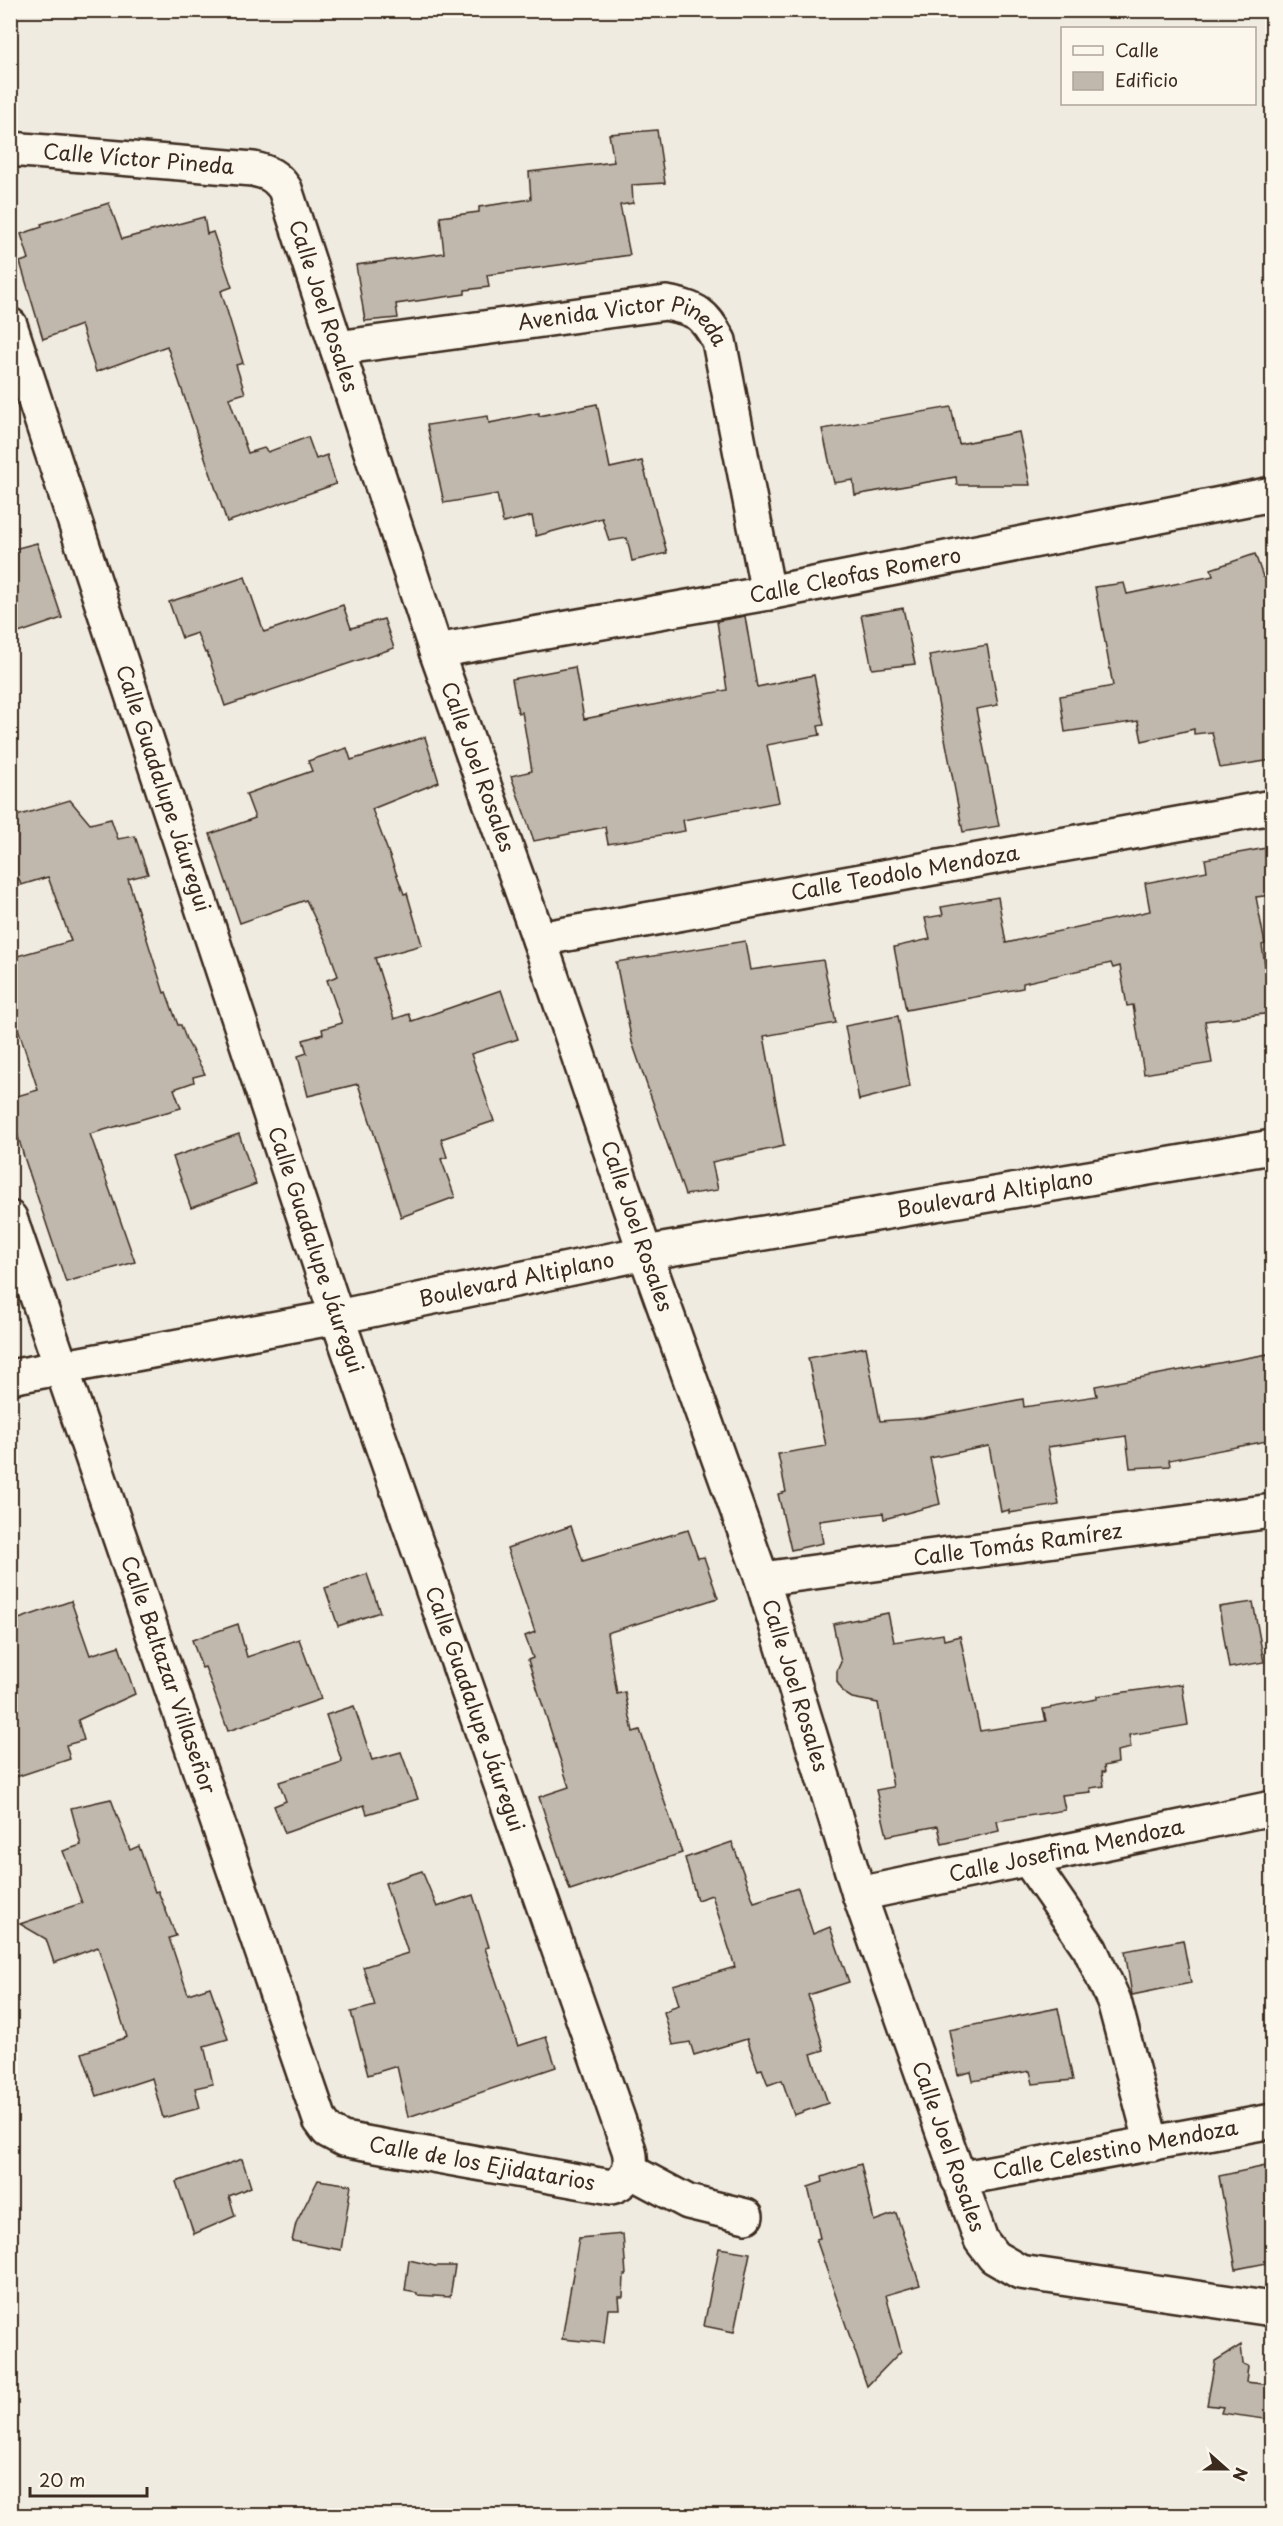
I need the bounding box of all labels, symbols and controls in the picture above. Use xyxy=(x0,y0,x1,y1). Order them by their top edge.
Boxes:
legend xyxy=(1061,27,1256,105)
text: Calle xyxy=(1115,36,1159,63)
text: Edificio xyxy=(1115,66,1178,93)
street label: Calle Víctor Pineda xyxy=(42,134,236,181)
street label: Calle Joel Rosales xyxy=(282,215,368,396)
street label: Avenida Victor Pineda xyxy=(516,285,737,351)
street label: Calle Cleofas Romero xyxy=(747,537,964,610)
street label: Calle Guadalupe Jáuregui xyxy=(109,660,220,916)
street label: Calle Joel Rosales xyxy=(434,677,525,856)
street label: Calle Teodolo Mendoza xyxy=(788,835,1022,907)
street label: Calle Guadalupe Jáuregui xyxy=(261,1122,373,1377)
street label: Calle Joel Rosales xyxy=(594,1136,683,1316)
street label: Boulevard Altiplano xyxy=(894,1160,1095,1224)
street label: Boulevard Altiplano xyxy=(416,1242,617,1314)
street label: Calle Tomás Ramírez xyxy=(911,1513,1124,1573)
street label: Calle Baltazar Villaseñor xyxy=(114,1551,226,1798)
street label: Calle Guadalupe Jáuregui xyxy=(418,1581,534,1836)
street label: Calle Joel Rosales xyxy=(755,1595,838,1775)
street label: Calle Josefina Mendoza xyxy=(946,1809,1187,1889)
street label: Calle Joel Rosales xyxy=(905,2056,995,2236)
street label: Calle Celestino Mendoza xyxy=(990,2110,1241,2186)
street label: Calle de los Ejidatarios xyxy=(367,2126,598,2198)
north arrow xyxy=(1196,2439,1256,2499)
scale bar xyxy=(30,2460,147,2498)
text: N xyxy=(1227,2465,1254,2485)
text: 20 m xyxy=(39,2466,85,2493)

